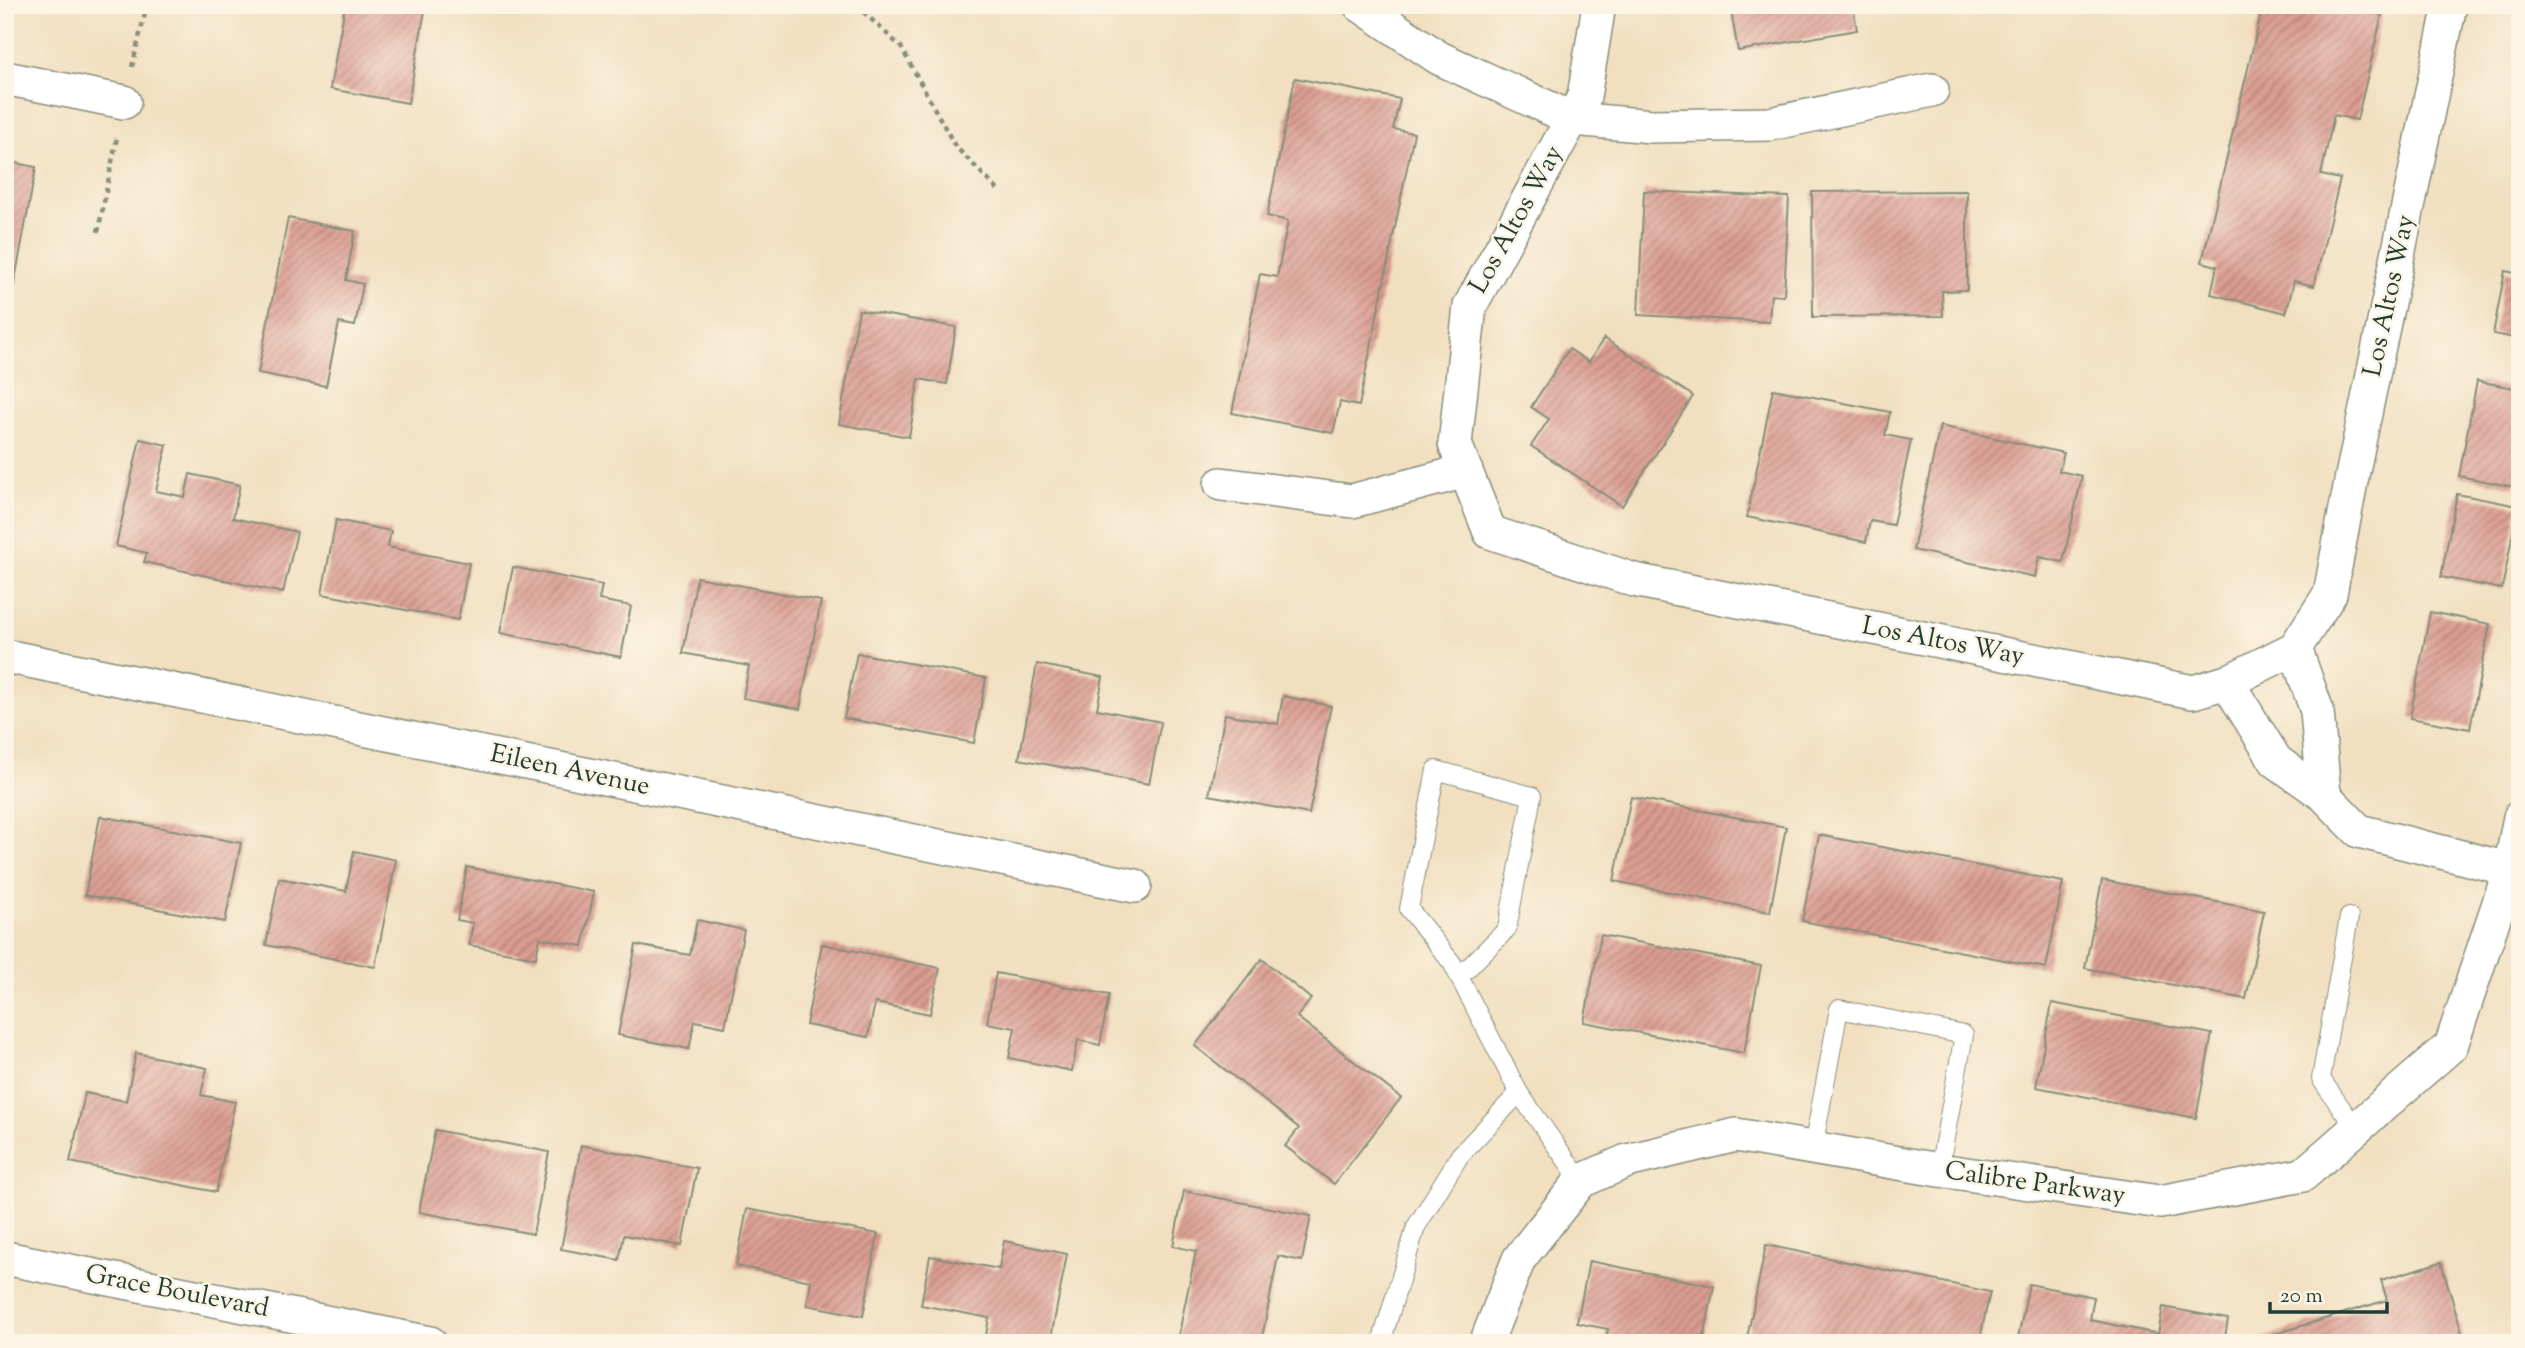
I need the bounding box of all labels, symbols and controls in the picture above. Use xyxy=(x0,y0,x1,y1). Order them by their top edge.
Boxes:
street label: Los Altos Way xyxy=(1461,139,1573,301)
street label: Los Altos Way xyxy=(2355,212,2425,380)
street label: Los Altos Way xyxy=(1859,608,2027,676)
street label: Eileen Avenue xyxy=(487,736,653,806)
street label: Calibre Parkway xyxy=(1942,1153,2128,1215)
street label: Grace Boulevard xyxy=(82,1256,272,1328)
scale bar xyxy=(2270,1271,2387,1315)
text: 20 m xyxy=(2280,1282,2323,1312)

